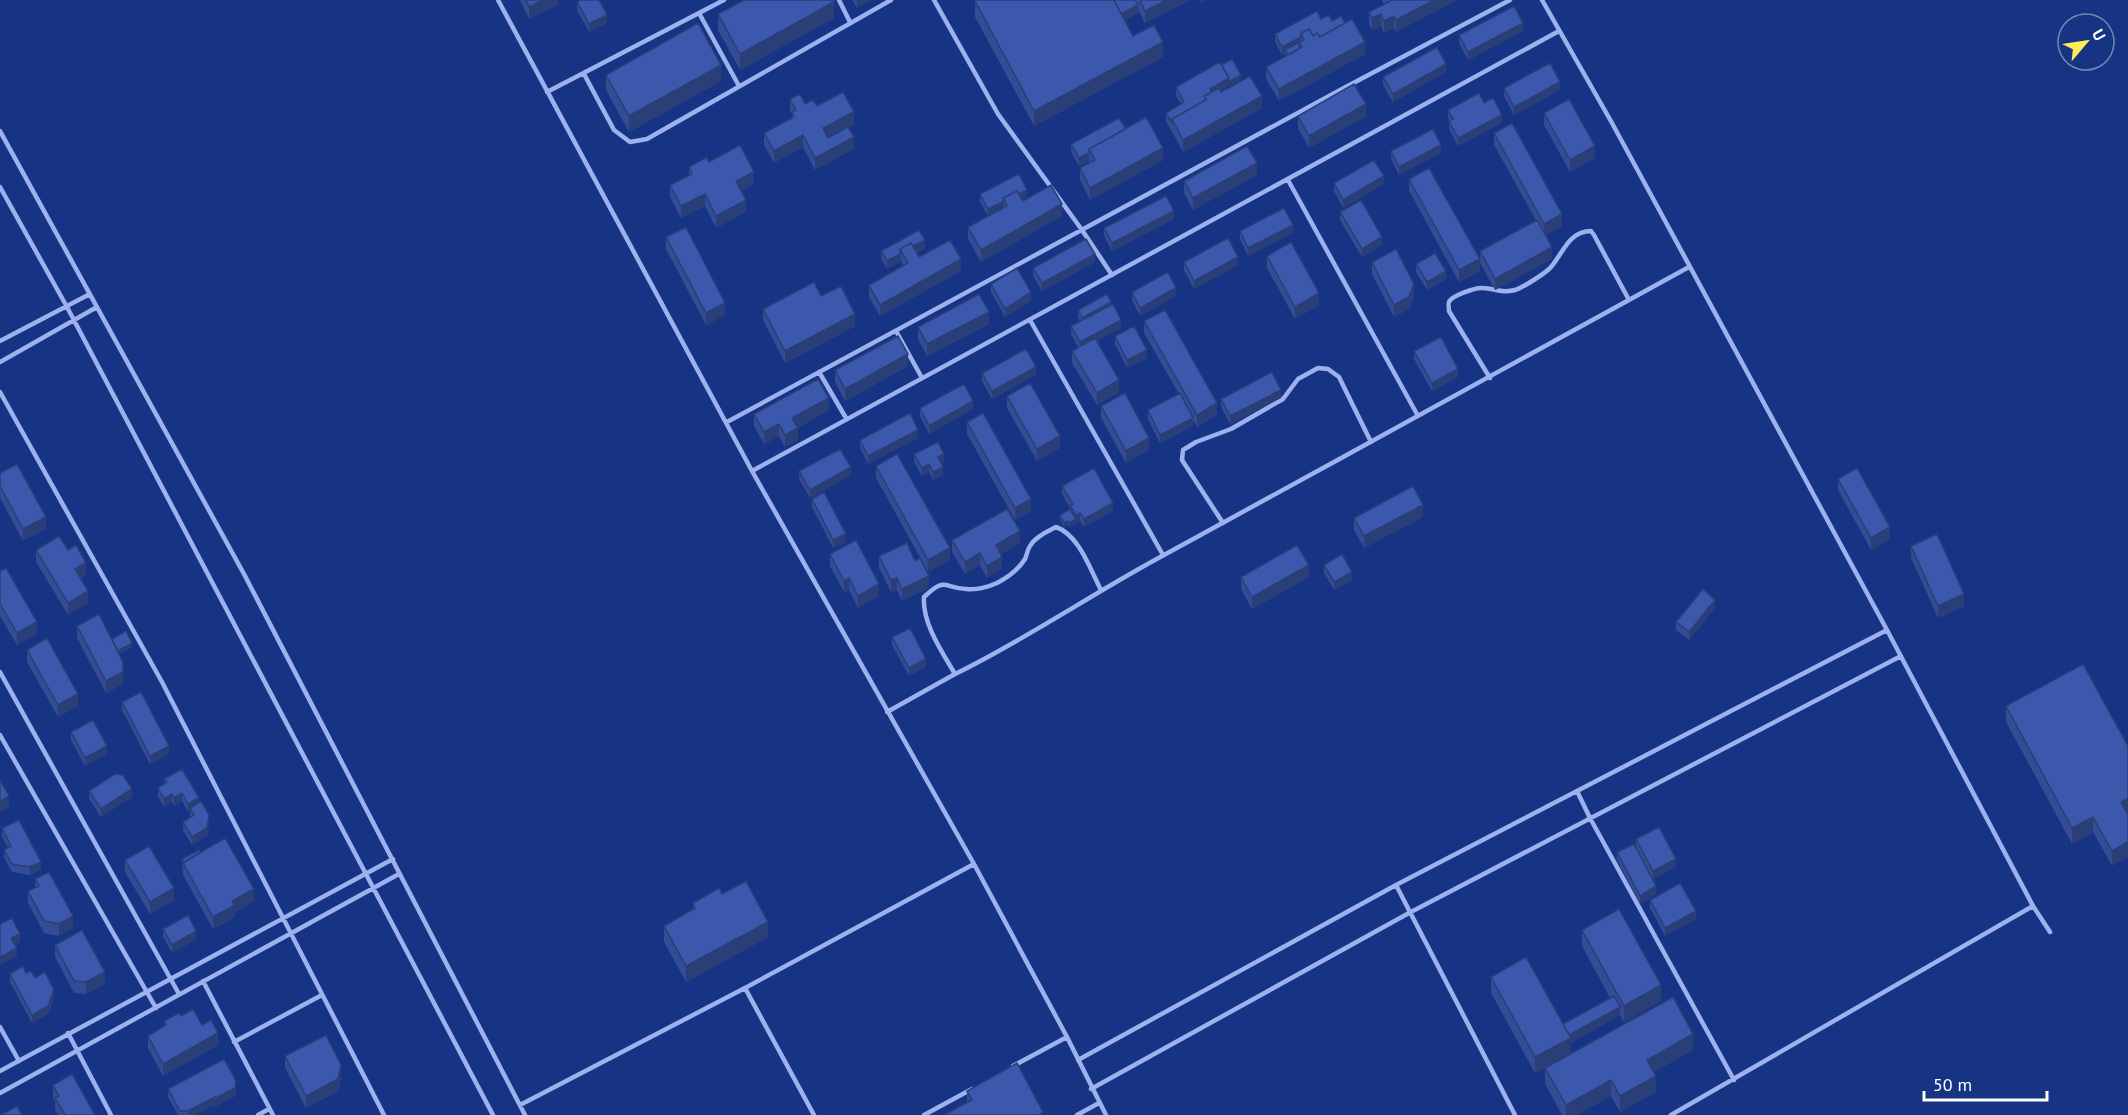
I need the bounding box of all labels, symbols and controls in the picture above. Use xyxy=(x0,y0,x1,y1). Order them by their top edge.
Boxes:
north arrow xyxy=(2056,12,2116,72)
text: U xyxy=(2088,25,2110,44)
scale bar xyxy=(1924,1064,2047,1102)
text: 50 m xyxy=(1933,1073,1972,1096)

